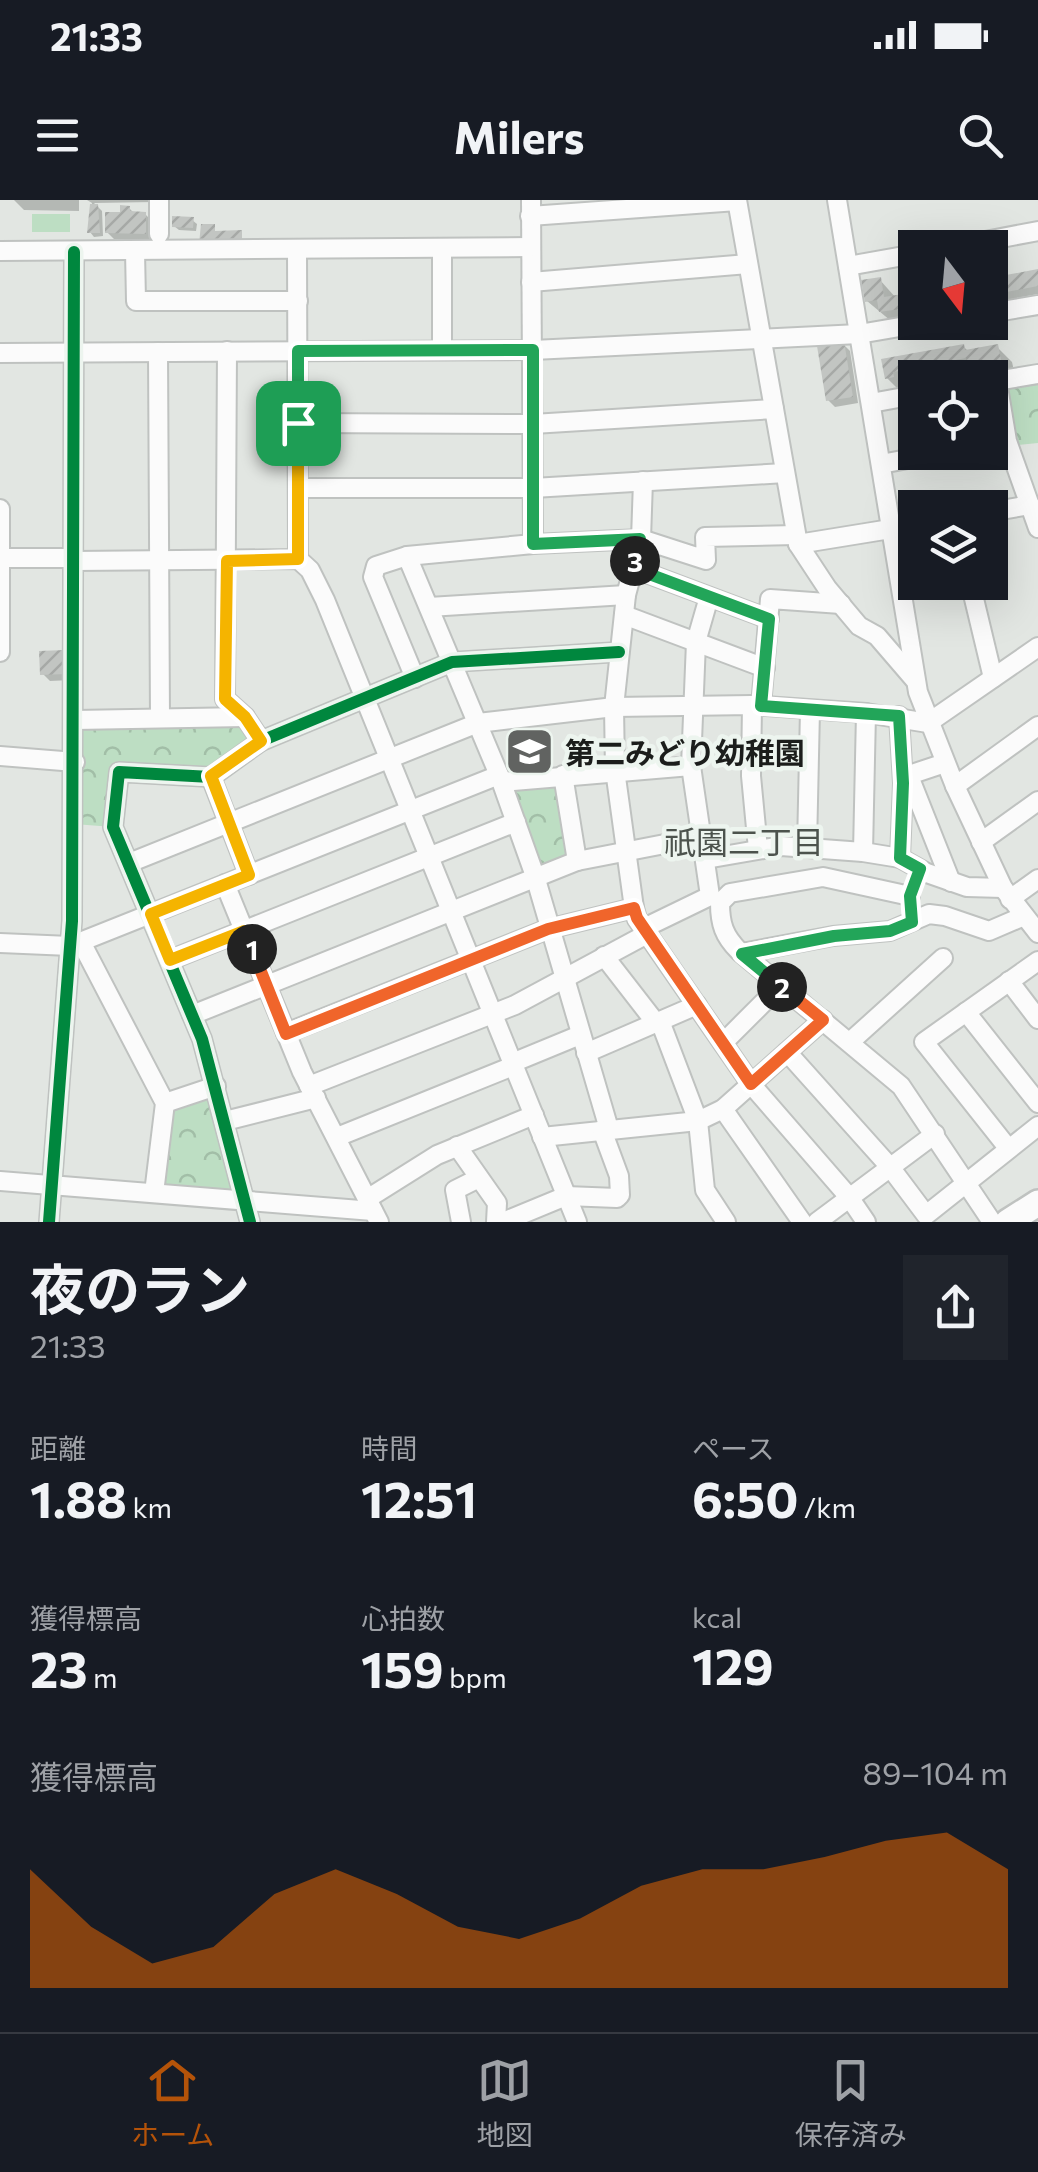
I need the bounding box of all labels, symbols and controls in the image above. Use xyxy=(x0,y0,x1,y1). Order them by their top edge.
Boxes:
text: 21:33 xyxy=(50,12,143,59)
icon: menu xyxy=(30,108,85,163)
text: Milers xyxy=(454,108,584,163)
icon: search xyxy=(953,108,1008,163)
north arrow xyxy=(898,230,1008,340)
map controls xyxy=(898,230,1008,600)
button: locate xyxy=(898,360,1008,470)
pin xyxy=(256,381,341,466)
icon: arrive xyxy=(271,396,326,451)
button: layers xyxy=(898,490,1008,600)
pin: 3 xyxy=(610,536,660,586)
text: 3 xyxy=(627,544,643,578)
school or university icon: 第二みどり幼稚園 xyxy=(504,725,556,777)
place label: 第二みどり幼稚園 xyxy=(565,733,805,770)
district label: 祇園二丁目 xyxy=(664,821,824,861)
pin: 1 xyxy=(227,924,277,974)
text: 1 xyxy=(246,932,258,966)
pin: 2 xyxy=(757,962,807,1012)
text: 2 xyxy=(774,970,790,1004)
text: 夜のラン xyxy=(30,1254,250,1321)
button: share xyxy=(903,1255,1008,1360)
text: 21:33 xyxy=(30,1325,105,1365)
text: 距離 xyxy=(30,1431,86,1465)
text: 時間 xyxy=(361,1431,417,1465)
text: ペース xyxy=(692,1431,775,1465)
text: 1.88 xyxy=(30,1467,127,1528)
text: 12:51 xyxy=(361,1467,477,1528)
text: 6:50 xyxy=(692,1467,798,1528)
text: km xyxy=(127,1490,172,1524)
text: /km xyxy=(798,1490,856,1524)
text: kcal xyxy=(692,1600,742,1634)
text: 獲得標高 xyxy=(30,1601,142,1635)
text: 心拍数 xyxy=(361,1601,445,1635)
text: 129 xyxy=(692,1634,774,1695)
text: 23 xyxy=(30,1637,88,1698)
text: 159 xyxy=(361,1637,444,1698)
text: m xyxy=(88,1660,117,1694)
text: bpm xyxy=(444,1660,507,1694)
text: 89–104 m xyxy=(862,1752,1008,1792)
text: 獲得標高 xyxy=(30,1756,158,1796)
tab: ホーム xyxy=(131,2053,214,2153)
tab: 地図 xyxy=(477,2053,533,2153)
tab: 保存済み xyxy=(795,2053,907,2153)

